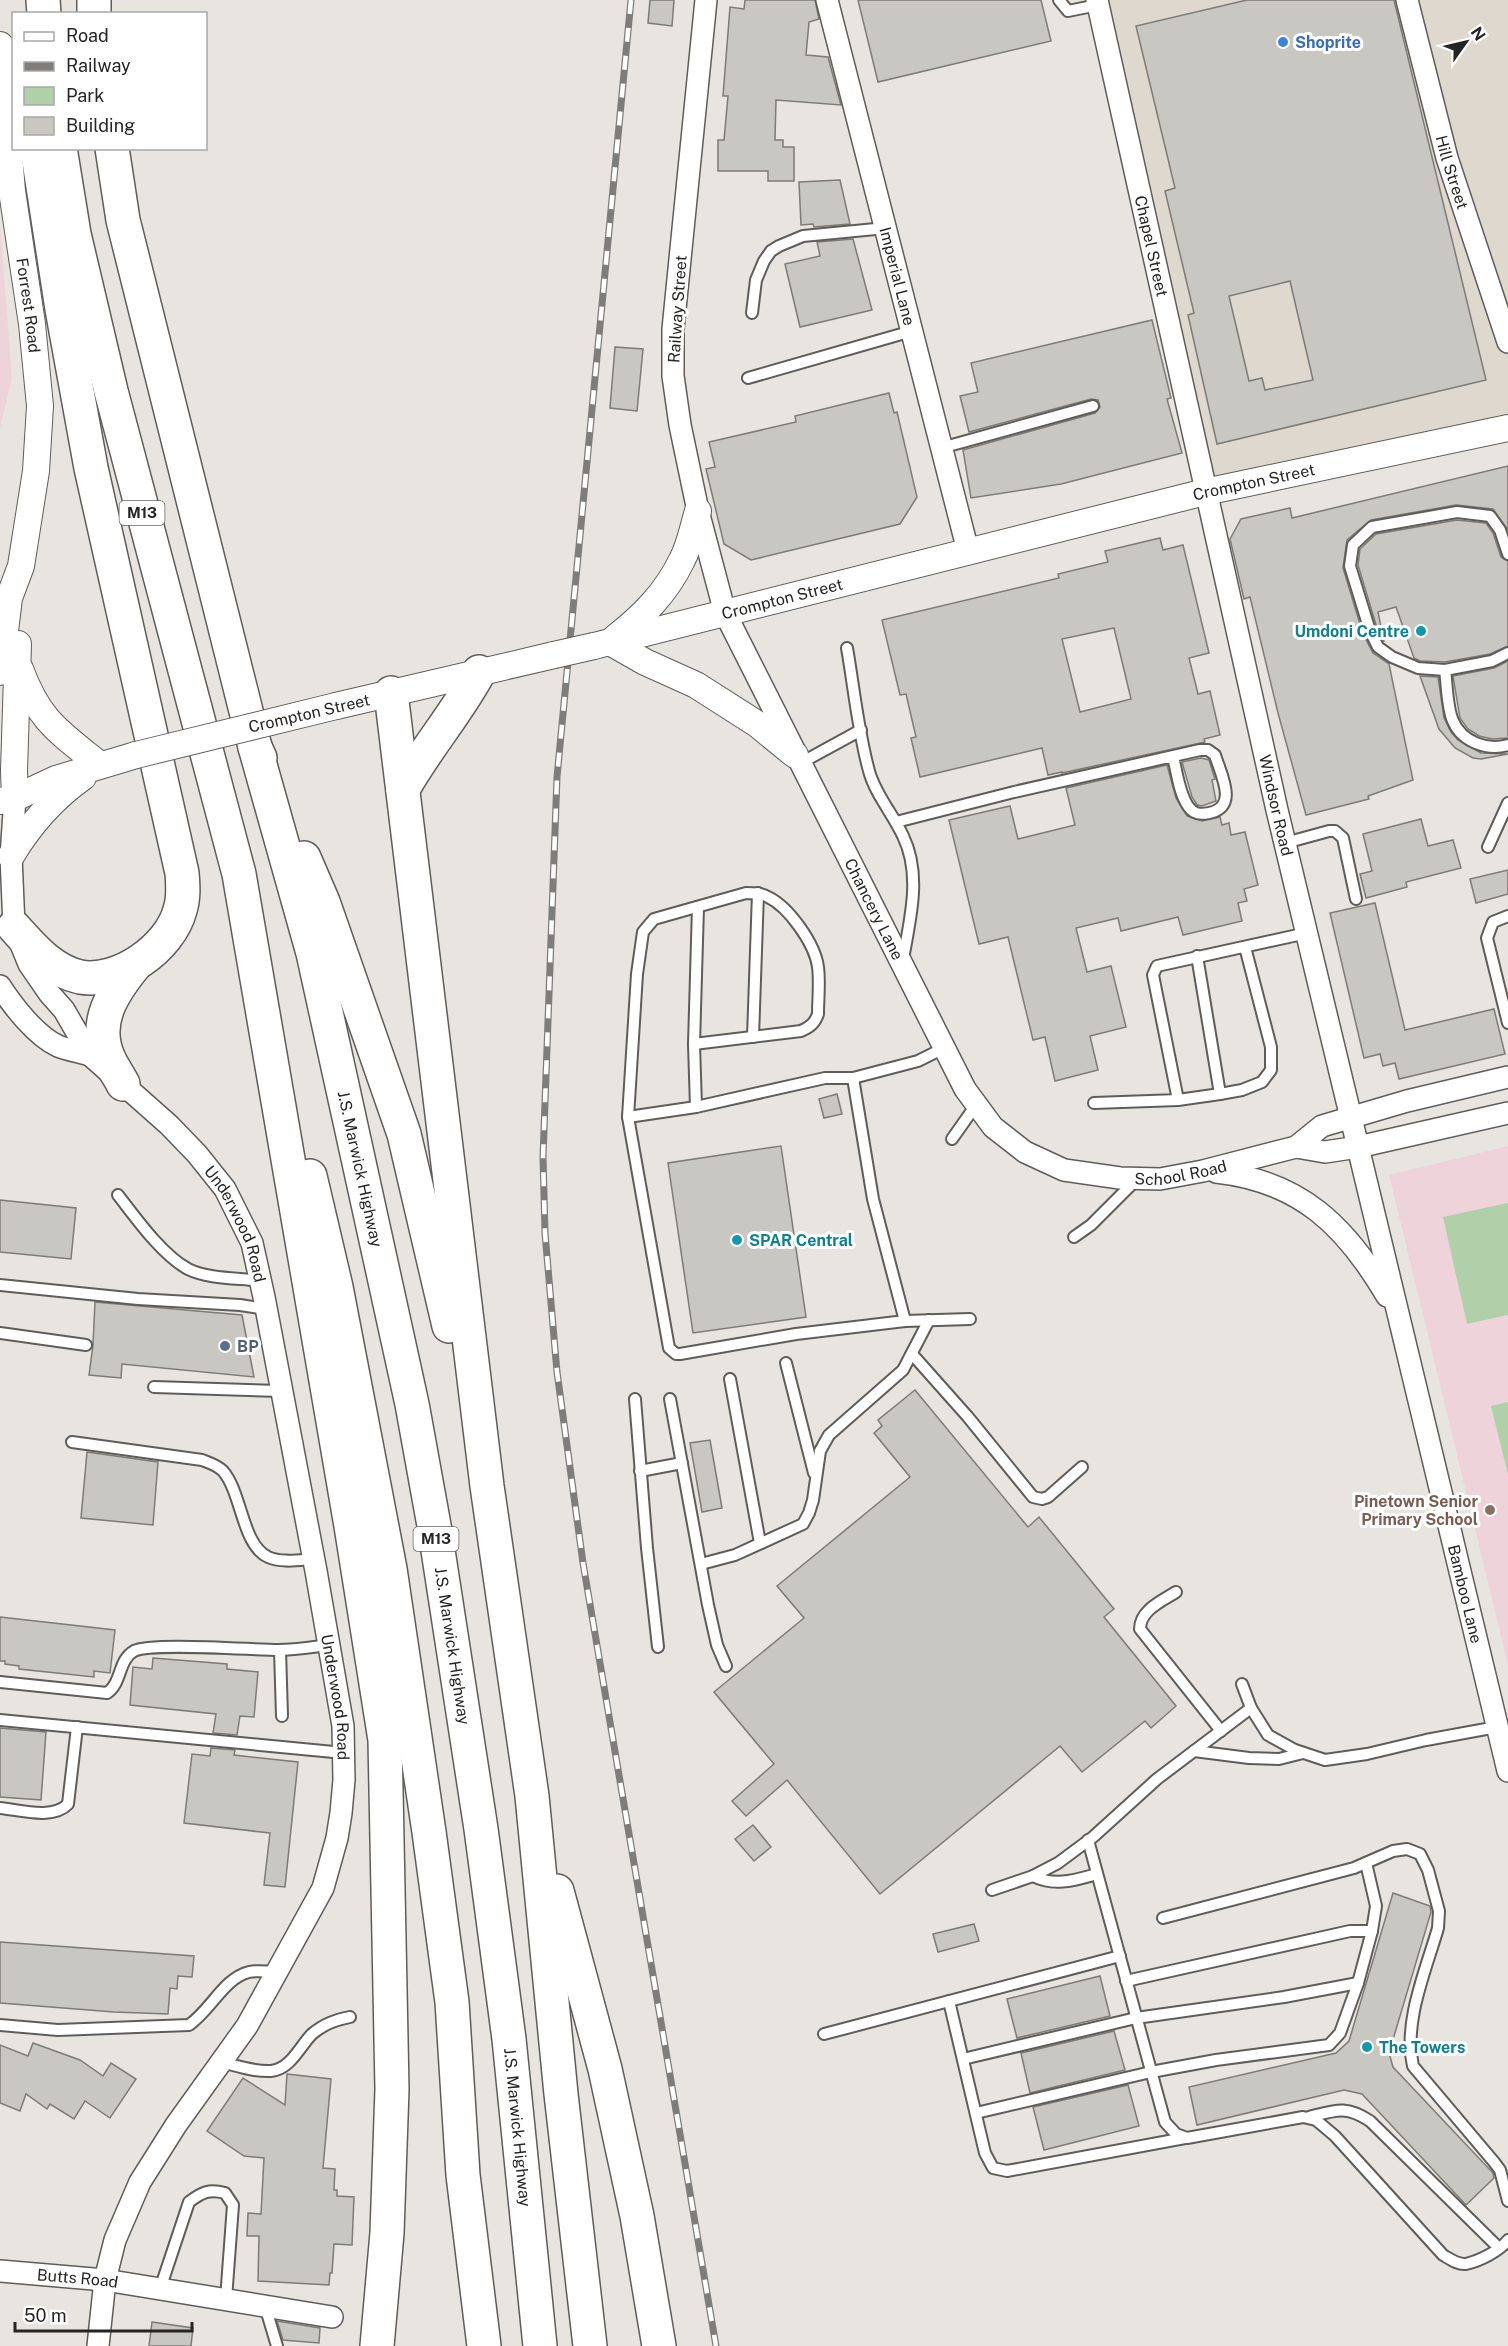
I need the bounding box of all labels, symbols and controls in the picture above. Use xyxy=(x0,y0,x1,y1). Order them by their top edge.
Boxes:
legend xyxy=(12,12,207,150)
north arrow xyxy=(1436,12,1496,72)
text: N xyxy=(1467,23,1489,44)
text: Road xyxy=(66,25,109,46)
place label: Shoprite xyxy=(1295,33,1361,52)
marker: Shoprite xyxy=(1276,35,1290,49)
text: Railway xyxy=(66,55,131,76)
text: Park xyxy=(66,85,104,106)
text: Building xyxy=(66,115,135,136)
street label: Hill Street xyxy=(1432,133,1472,212)
street label: Chapel Street xyxy=(1131,194,1172,299)
street label: Imperial Lane xyxy=(875,225,919,327)
street label: Railway Street xyxy=(664,254,691,364)
street label: Forrest Road xyxy=(12,257,44,354)
street label: Crompton Street xyxy=(1191,460,1317,505)
road number: M13 xyxy=(120,501,164,525)
street label: Crompton Street xyxy=(720,575,845,623)
place label: Umdoni Centre xyxy=(1294,622,1409,641)
marker: Umdoni Centre xyxy=(1414,624,1428,638)
street label: Crompton Street xyxy=(247,690,372,737)
street label: Windsor Road xyxy=(1255,753,1297,858)
street label: Chancery Lane xyxy=(840,855,907,963)
street label: J.S. Marwick Highway xyxy=(334,1089,386,1249)
street label: School Road xyxy=(1134,1156,1229,1189)
street label: Underwood Road xyxy=(200,1162,269,1284)
place label: SPAR Central xyxy=(749,1231,853,1250)
marker: SPAR Central xyxy=(730,1233,744,1247)
place label: BP xyxy=(237,1337,259,1356)
marker: BP xyxy=(218,1339,232,1353)
place label: Pinetown Senior Primary School xyxy=(1354,1492,1478,1529)
marker: Pinetown Senior Primary School xyxy=(1483,1503,1497,1517)
road number: M13 xyxy=(414,1527,458,1551)
street label: Bamboo Lane xyxy=(1444,1543,1486,1645)
street label: J.S. Marwick Highway xyxy=(431,1566,474,1727)
street label: Underwood Road xyxy=(317,1633,353,1760)
place label: The Towers xyxy=(1379,2038,1465,2057)
marker: The Towers xyxy=(1360,2040,1374,2054)
street label: J.S. Marwick Highway xyxy=(500,2047,535,2208)
street label: Butts Road xyxy=(36,2265,120,2292)
scale bar xyxy=(15,2295,192,2333)
text: 50 m xyxy=(24,2305,67,2326)

